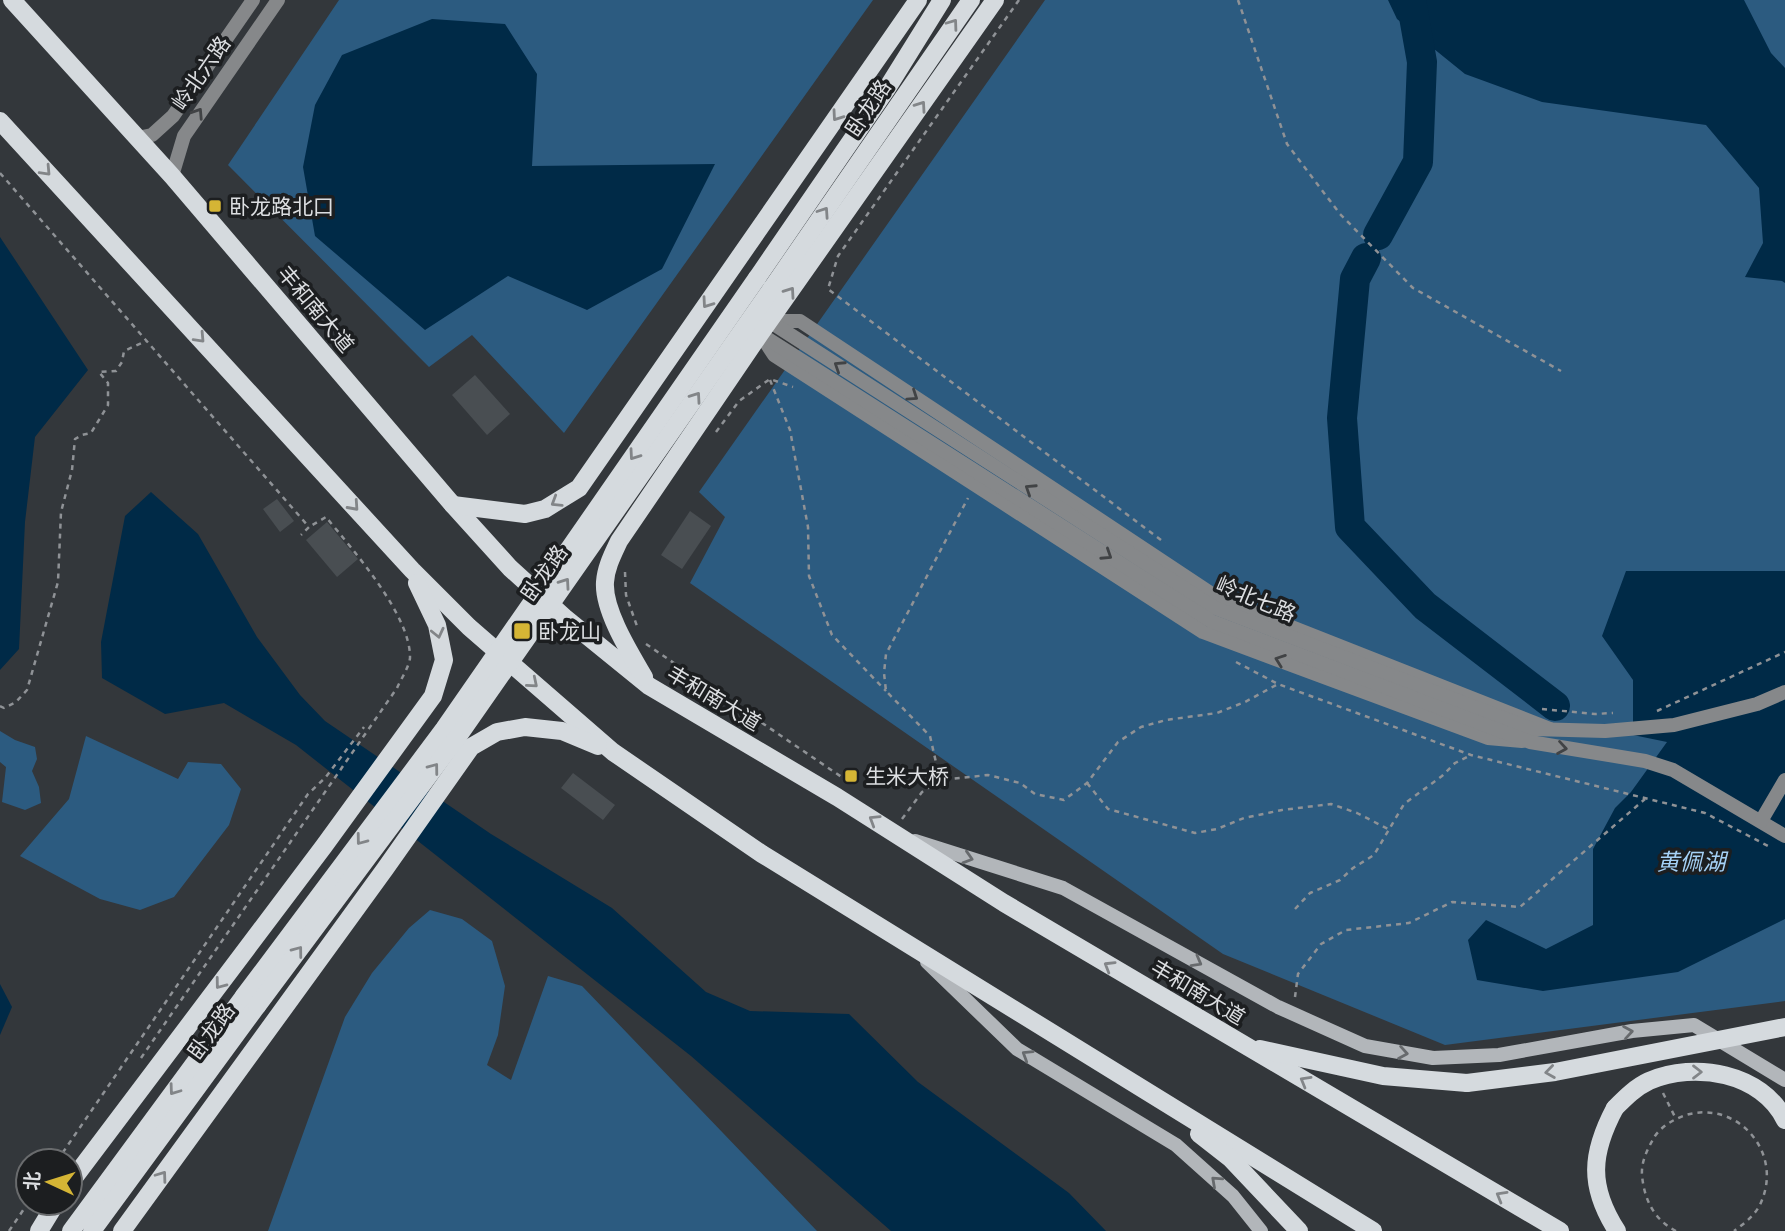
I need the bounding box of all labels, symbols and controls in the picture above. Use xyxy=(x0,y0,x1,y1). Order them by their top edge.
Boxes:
one-way arrow xyxy=(945,19,957,32)
street label: 岭北六路 xyxy=(167,31,235,115)
street label: 卧龙路 xyxy=(840,75,896,141)
one-way arrow xyxy=(913,101,925,114)
one-way arrow xyxy=(190,108,203,121)
one-way arrow xyxy=(833,108,845,121)
one-way arrow xyxy=(38,163,50,176)
place label: 卧龙路北口 xyxy=(229,194,334,219)
marker: 卧龙路北口 xyxy=(207,198,223,214)
one-way arrow xyxy=(816,207,828,220)
street label: 丰和南大道 xyxy=(273,261,359,357)
one-way arrow xyxy=(782,287,794,300)
one-way arrow xyxy=(703,295,715,308)
one-way arrow xyxy=(192,330,204,343)
one-way arrow xyxy=(834,361,847,374)
one-way arrow xyxy=(905,388,918,400)
one-way arrow xyxy=(688,391,701,404)
one-way arrow xyxy=(630,447,642,460)
one-way arrow xyxy=(1025,484,1038,497)
one-way arrow xyxy=(551,494,564,507)
one-way arrow xyxy=(346,498,358,511)
street label: 卧龙路 xyxy=(516,540,572,606)
one-way arrow xyxy=(1099,546,1112,559)
street label: 岭北七路 xyxy=(1212,571,1300,627)
one-way arrow xyxy=(557,578,569,591)
place label: 卧龙山 xyxy=(538,619,601,644)
marker: 卧龙山 xyxy=(512,621,532,641)
one-way arrow xyxy=(430,627,444,639)
one-way arrow xyxy=(1275,655,1287,669)
street label: 丰和南大道 xyxy=(663,660,765,736)
one-way arrow xyxy=(524,675,537,687)
one-way arrow xyxy=(1556,740,1568,755)
one-way arrow xyxy=(426,764,438,776)
place label: 生米大桥 xyxy=(865,764,949,789)
marker: 生米大桥 xyxy=(843,768,859,784)
one-way arrow xyxy=(869,816,882,829)
one-way arrow xyxy=(356,832,369,845)
water label: 黄佩湖 xyxy=(1657,848,1729,876)
one-way arrow xyxy=(962,850,974,864)
one-way arrow xyxy=(290,946,302,959)
street label: 丰和南大道 xyxy=(1147,954,1249,1030)
one-way arrow xyxy=(1189,954,1202,967)
one-way arrow xyxy=(1104,961,1117,974)
one-way arrow xyxy=(216,976,229,989)
street label: 卧龙路 xyxy=(182,998,240,1064)
one-way arrow xyxy=(1622,1025,1634,1040)
one-way arrow xyxy=(1398,1045,1409,1060)
one-way arrow xyxy=(1022,1050,1035,1063)
one-way arrow xyxy=(1692,1064,1703,1080)
one-way arrow xyxy=(1544,1065,1555,1080)
one-way arrow xyxy=(1300,1077,1313,1090)
one-way arrow xyxy=(170,1082,182,1095)
north arrow xyxy=(14,1147,84,1217)
text: 北 xyxy=(20,1171,45,1191)
one-way arrow xyxy=(154,1171,166,1184)
one-way arrow xyxy=(1211,1176,1224,1189)
one-way arrow xyxy=(1496,1192,1509,1205)

